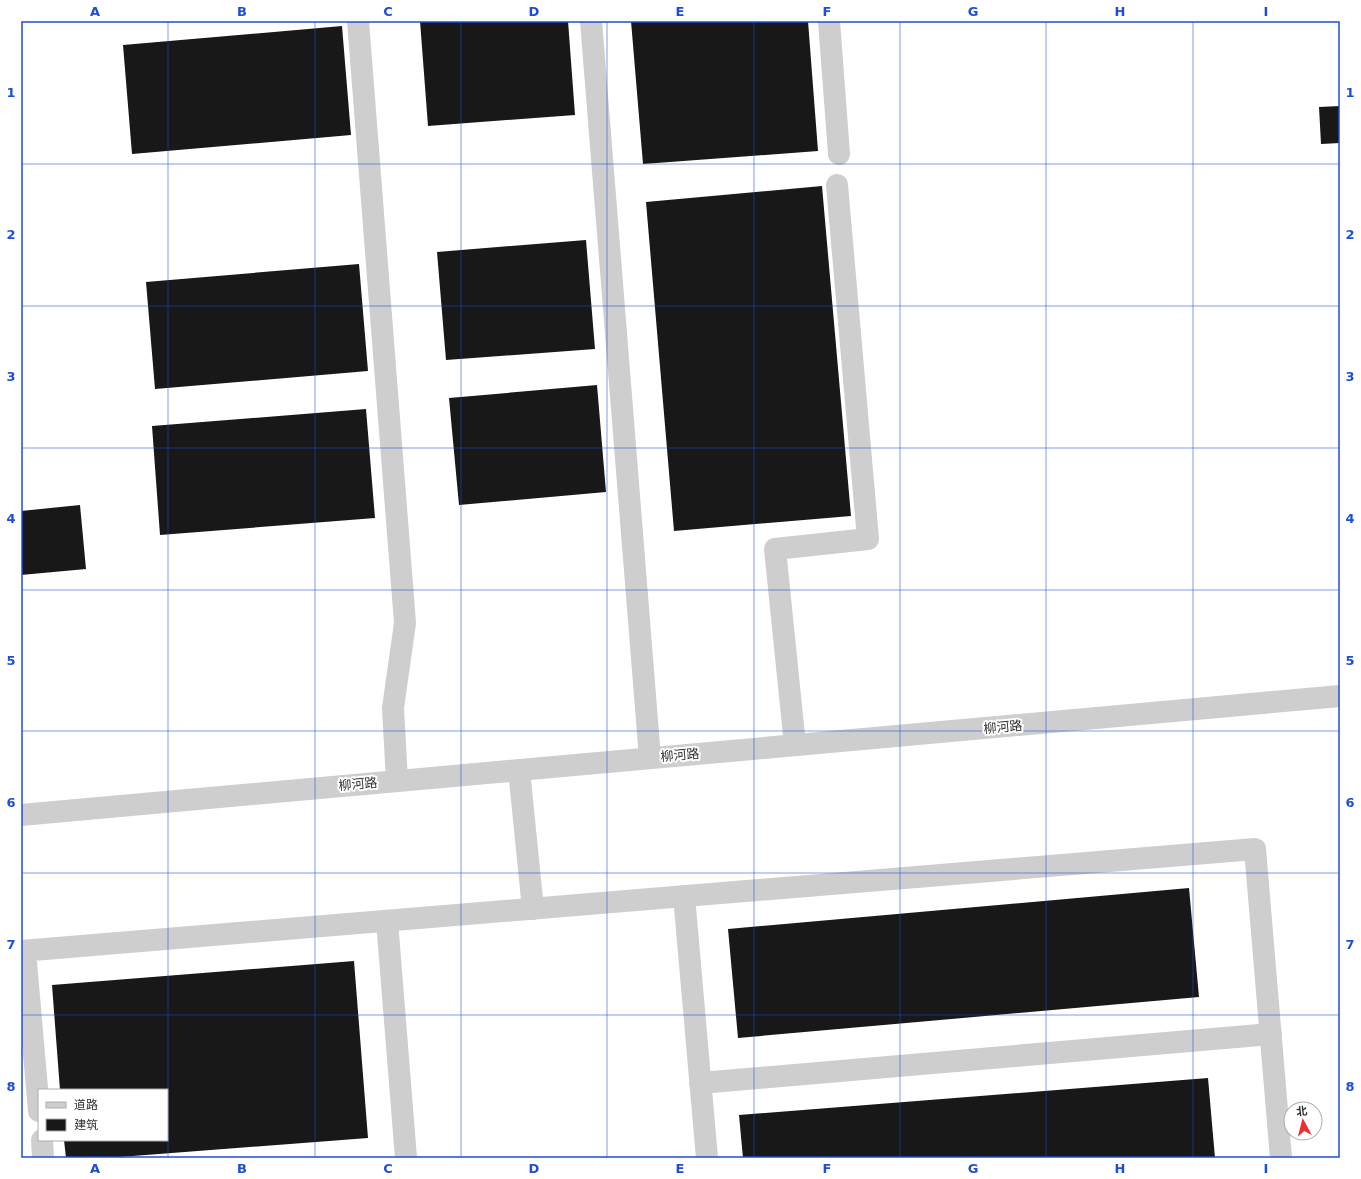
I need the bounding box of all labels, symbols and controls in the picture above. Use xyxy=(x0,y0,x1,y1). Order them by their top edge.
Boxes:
text: A xyxy=(90,4,100,19)
text: B xyxy=(237,4,247,19)
text: C xyxy=(383,4,393,19)
text: D xyxy=(529,4,540,19)
text: E xyxy=(676,4,684,19)
text: F xyxy=(823,4,831,19)
text: G xyxy=(968,4,978,19)
text: H xyxy=(1115,4,1125,19)
text: I xyxy=(1264,4,1268,19)
text: 1 xyxy=(6,85,16,100)
text: 1 xyxy=(1345,85,1355,100)
text: 2 xyxy=(6,227,16,242)
text: 2 xyxy=(1345,227,1355,242)
text: 3 xyxy=(6,369,16,384)
text: 3 xyxy=(1345,369,1355,384)
text: 4 xyxy=(6,511,16,526)
text: 4 xyxy=(1345,511,1355,526)
text: 5 xyxy=(6,653,16,668)
text: 5 xyxy=(1345,653,1355,668)
street label: 柳河路 xyxy=(983,718,1023,736)
street label: 柳河路 xyxy=(660,746,700,764)
street label: 柳河路 xyxy=(338,775,378,793)
text: 6 xyxy=(6,795,16,810)
text: 6 xyxy=(1345,795,1355,810)
text: 7 xyxy=(6,937,16,952)
text: 7 xyxy=(1345,937,1355,952)
text: 8 xyxy=(6,1079,16,1094)
text: 8 xyxy=(1345,1079,1355,1094)
legend xyxy=(38,1089,168,1141)
text: 道路 xyxy=(74,1098,98,1112)
north arrow xyxy=(1283,1101,1323,1141)
text: 北 xyxy=(1296,1104,1308,1119)
text: 建筑 xyxy=(74,1118,98,1132)
text: A xyxy=(90,1161,100,1176)
text: B xyxy=(237,1161,247,1176)
text: C xyxy=(383,1161,393,1176)
text: D xyxy=(529,1161,540,1176)
text: E xyxy=(676,1161,684,1176)
text: F xyxy=(823,1161,831,1176)
text: G xyxy=(968,1161,978,1176)
text: H xyxy=(1115,1161,1125,1176)
text: I xyxy=(1264,1161,1268,1176)

